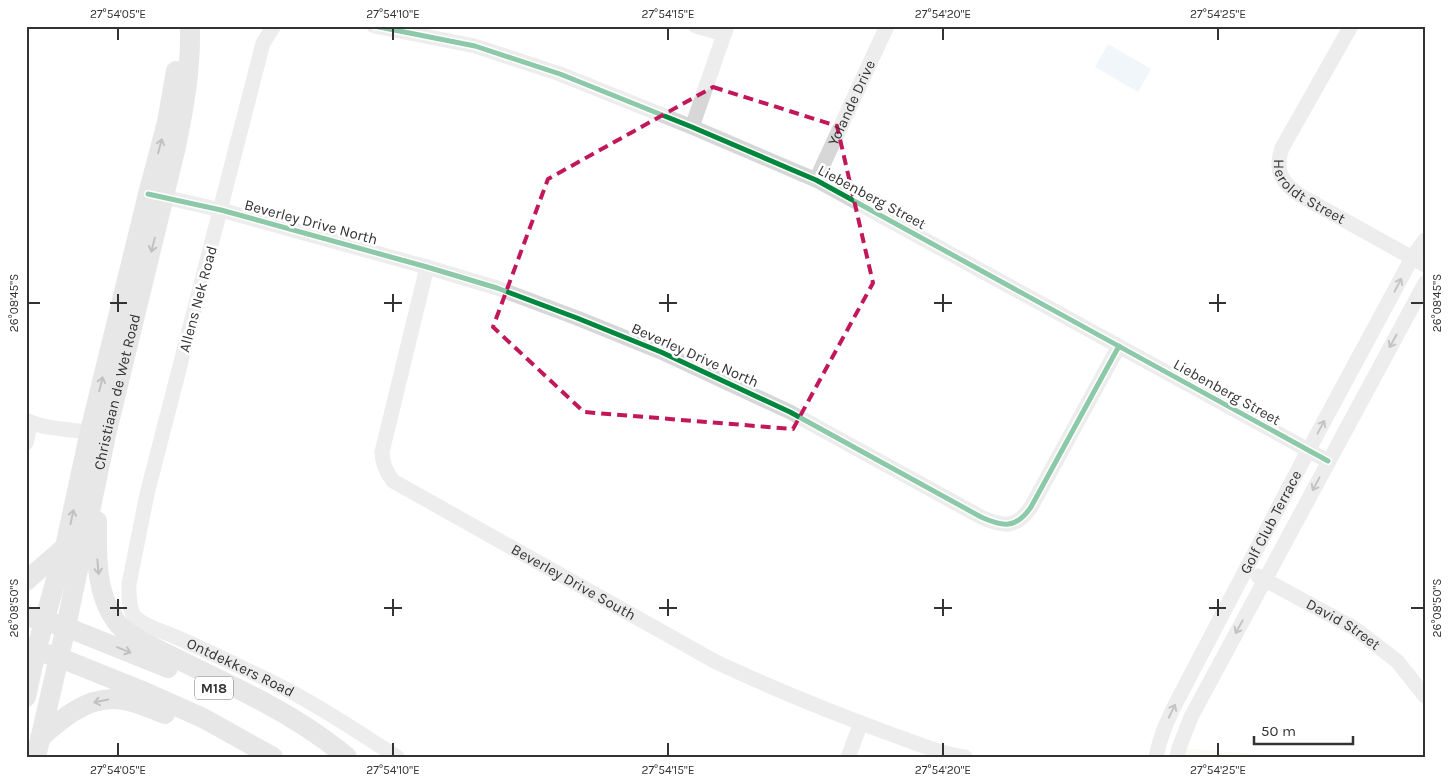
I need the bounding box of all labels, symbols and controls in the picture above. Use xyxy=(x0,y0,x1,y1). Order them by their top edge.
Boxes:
text: 27°54'05"E xyxy=(90,7,146,21)
text: 27°54'10"E xyxy=(366,7,420,21)
text: 27°54'15"E xyxy=(642,7,694,21)
text: 27°54'20"E xyxy=(915,7,971,21)
text: 27°54'25"E xyxy=(1190,7,1246,21)
street label: Yolande Drive xyxy=(824,57,879,148)
one-way arrow xyxy=(156,139,166,155)
street label: Heroldt Street xyxy=(1270,159,1349,228)
street label: Liebenberg Street xyxy=(815,161,929,233)
street label: Beverley Drive North xyxy=(242,196,380,248)
one-way arrow xyxy=(148,236,157,252)
street label: Allens Nek Road xyxy=(175,244,221,354)
text: 26°08'45"S xyxy=(7,274,21,332)
text: 26°08'45"S xyxy=(1430,274,1444,332)
one-way arrow xyxy=(1393,277,1403,292)
street label: Christiaan de Wet Road xyxy=(90,312,144,472)
street label: Beverley Drive North xyxy=(629,319,761,391)
one-way arrow xyxy=(1388,334,1398,349)
street label: Liebenberg Street xyxy=(1170,355,1284,429)
one-way arrow xyxy=(97,376,106,392)
one-way arrow xyxy=(1316,420,1326,435)
street label: Golf Club Terrace xyxy=(1236,467,1305,577)
one-way arrow xyxy=(1311,477,1321,492)
one-way arrow xyxy=(67,509,77,525)
street label: Beverley Drive South xyxy=(508,540,639,624)
one-way arrow xyxy=(93,559,103,575)
text: 26°08'50"S xyxy=(7,579,21,637)
text: 26°08'50"S xyxy=(1430,579,1444,637)
street label: David Street xyxy=(1303,595,1384,654)
one-way arrow xyxy=(1234,620,1244,635)
street label: Ontdekkers Road xyxy=(184,634,297,701)
one-way arrow xyxy=(116,646,131,655)
road number: M18 xyxy=(195,676,233,700)
one-way arrow xyxy=(93,697,109,707)
one-way arrow xyxy=(1168,704,1177,719)
scale bar xyxy=(1254,713,1352,745)
text: 50 m xyxy=(1261,722,1296,740)
text: 27°54'05"E xyxy=(90,763,146,777)
text: 27°54'10"E xyxy=(366,763,420,777)
text: 27°54'15"E xyxy=(642,763,694,777)
text: 27°54'20"E xyxy=(915,763,971,777)
text: 27°54'25"E xyxy=(1190,763,1246,777)

